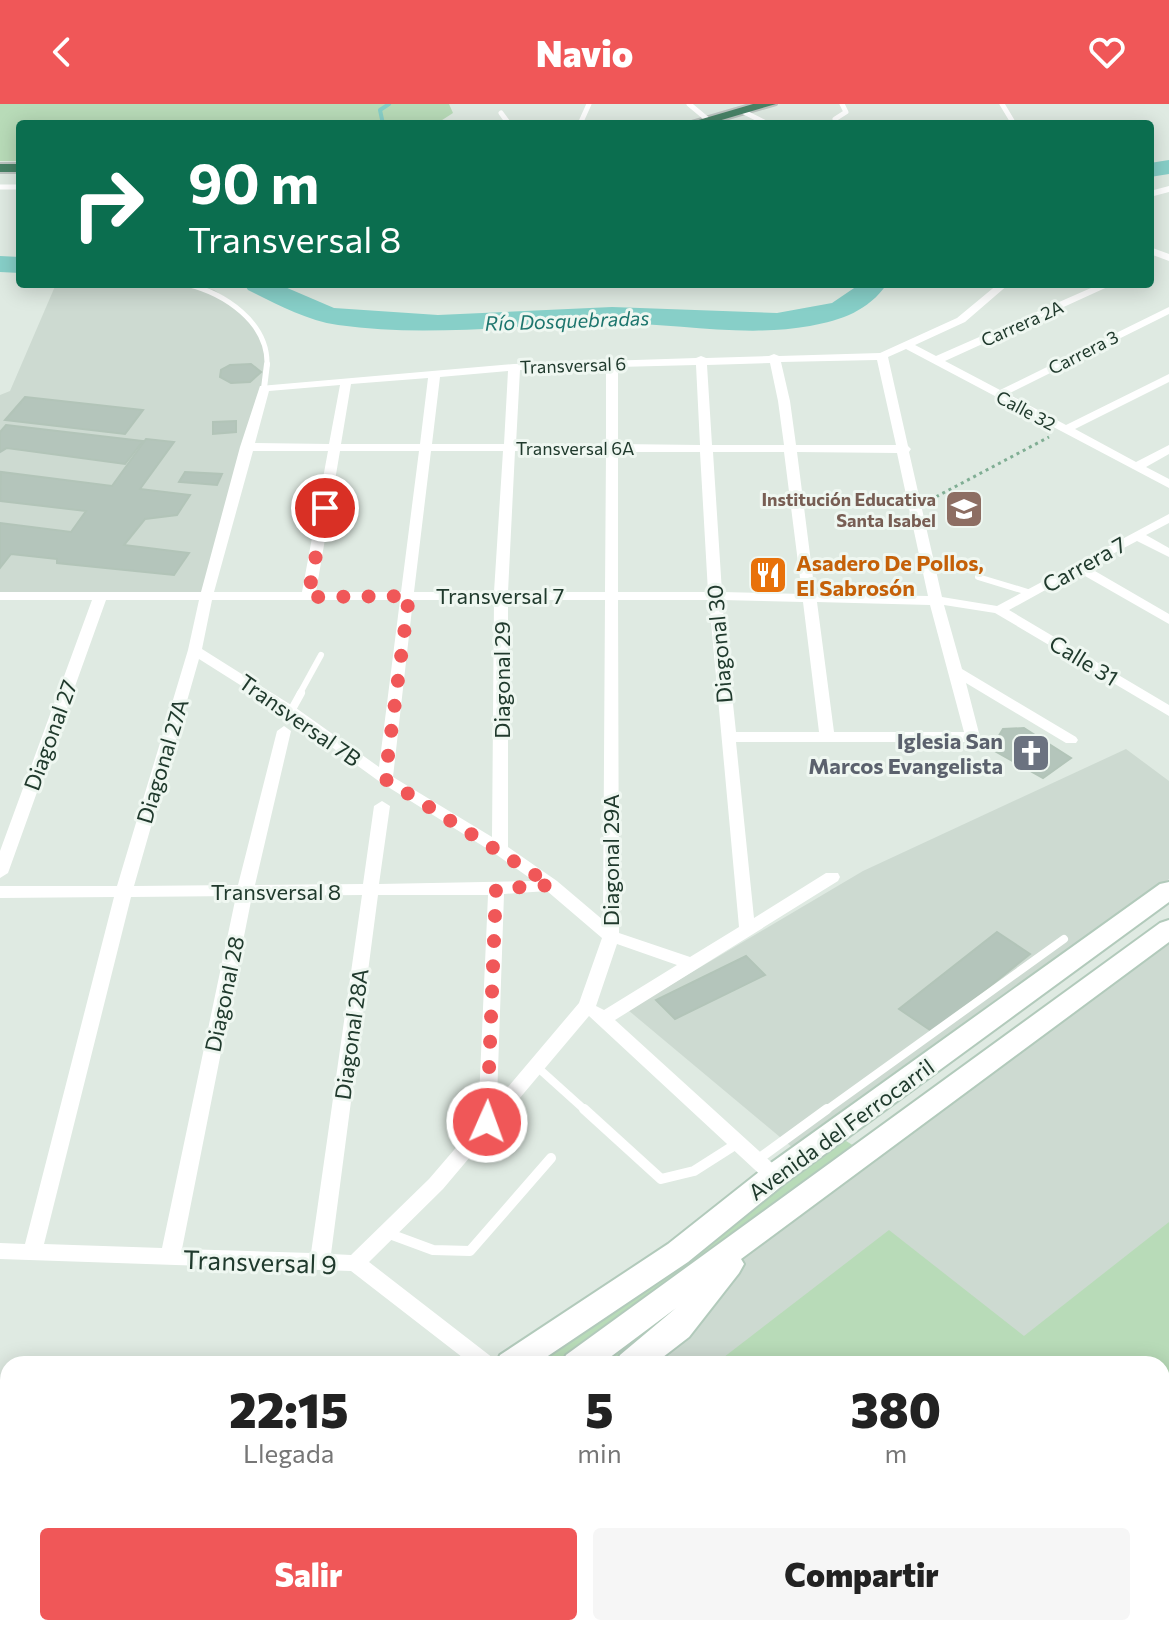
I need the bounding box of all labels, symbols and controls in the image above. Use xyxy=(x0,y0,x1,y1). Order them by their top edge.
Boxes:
icon: back xyxy=(40,30,84,74)
text: Navio xyxy=(536,30,633,74)
icon: heart xyxy=(1085,30,1129,74)
text: 90 m xyxy=(188,147,319,216)
icon: right xyxy=(56,152,160,256)
text: Transversal 8 xyxy=(188,216,401,260)
street label: Carrera 2A xyxy=(978,295,1066,351)
water label: Río Dosquebradas xyxy=(484,305,650,335)
street label: Carrera 3 xyxy=(1044,325,1122,379)
street label: Transversal 6 xyxy=(519,352,627,378)
street label: Calle 32 xyxy=(993,385,1059,435)
street label: Transversal 6A xyxy=(516,437,634,459)
pin xyxy=(291,474,359,542)
icon: arrive xyxy=(303,486,347,530)
place label: Institución Educativa Santa Isabel xyxy=(761,488,936,531)
school or university icon: Institución Educativa Santa Isabel xyxy=(943,488,985,530)
street label: Carrera 7 xyxy=(1038,530,1130,598)
place label: Asadero De Pollos, El Sabrosón xyxy=(796,549,984,601)
restaurant icon: Asadero De Pollos, El Sabrosón xyxy=(747,554,789,596)
street label: Transversal 7 xyxy=(436,582,564,609)
street label: Diagonal 30 xyxy=(700,584,738,704)
street label: Diagonal 29 xyxy=(488,621,515,739)
street label: Calle 31 xyxy=(1045,629,1123,691)
street label: Transversal 7B xyxy=(234,668,366,772)
street label: Diagonal 27 xyxy=(17,676,83,794)
street label: Diagonal 27A xyxy=(130,695,194,827)
place label: Iglesia San Marcos Evangelista xyxy=(808,727,1003,779)
church icon: Iglesia San Marcos Evangelista xyxy=(1010,732,1052,774)
street label: Diagonal 29A xyxy=(597,794,624,926)
street label: Transversal 8 xyxy=(211,878,341,905)
street label: Diagonal 28 xyxy=(199,934,249,1054)
street label: Diagonal 28A xyxy=(328,967,374,1101)
street label: Avenida del Ferrocarril xyxy=(743,1053,939,1205)
position arrow xyxy=(445,1080,529,1164)
street label: Transversal 9 xyxy=(182,1243,338,1279)
text: 22:15 xyxy=(229,1379,348,1438)
text: 5 xyxy=(585,1379,614,1438)
text: 380 xyxy=(851,1379,941,1438)
text: Llegada xyxy=(243,1437,334,1468)
text: min xyxy=(577,1437,622,1468)
text: m xyxy=(884,1437,907,1468)
button: Salir xyxy=(40,1528,577,1620)
button: Compartir xyxy=(593,1528,1130,1620)

